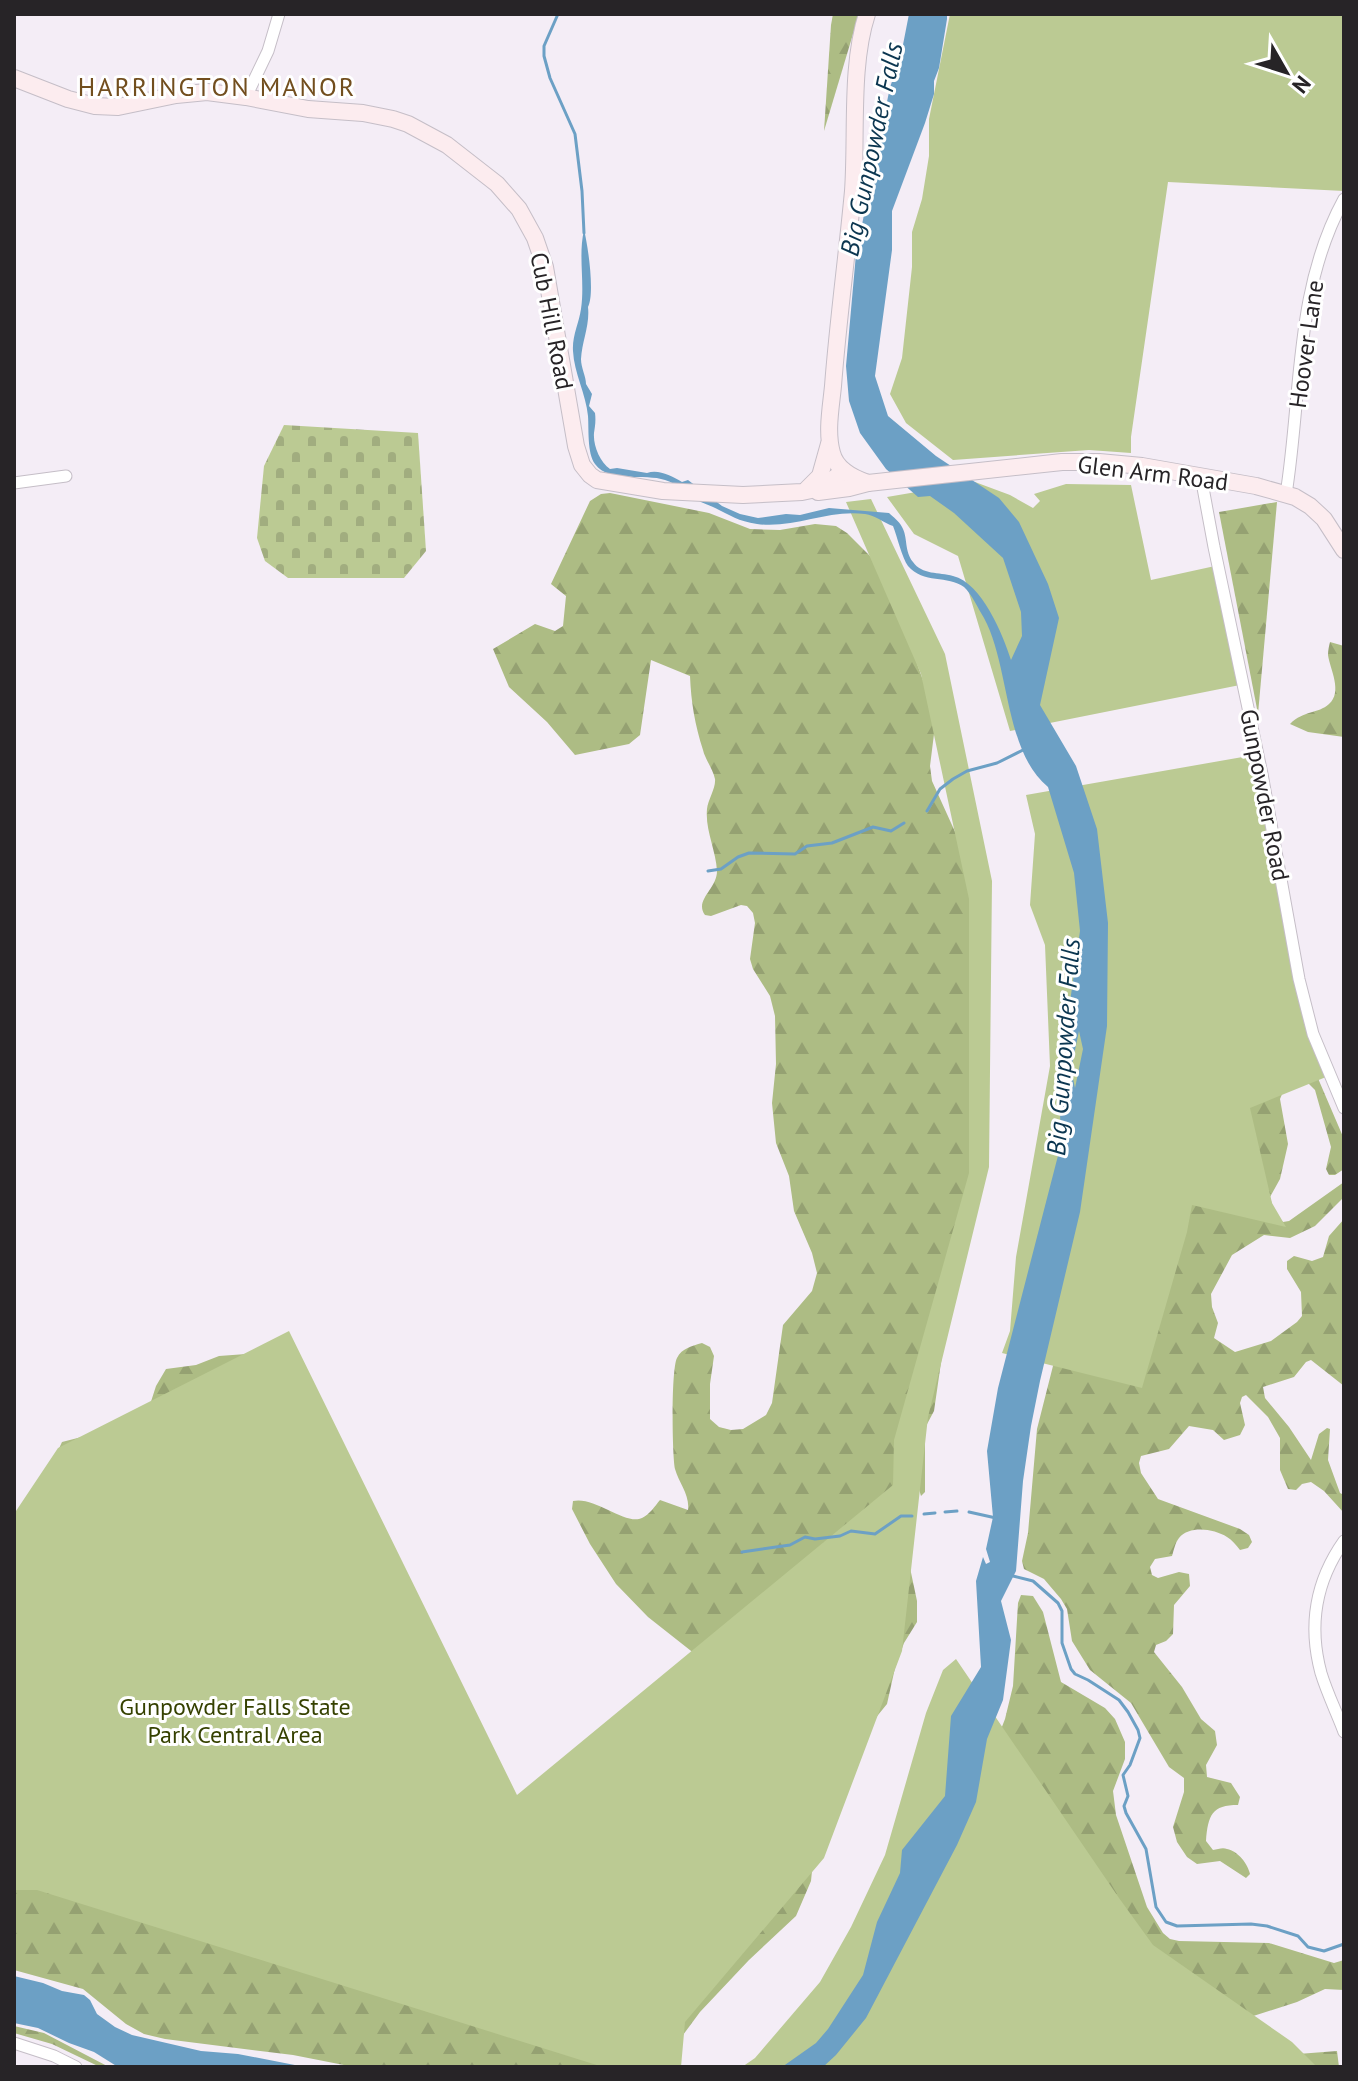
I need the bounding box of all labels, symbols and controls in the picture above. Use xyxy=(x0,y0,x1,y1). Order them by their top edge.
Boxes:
north arrow xyxy=(1246,32,1326,112)
water label: Big Gunpowder Falls xyxy=(832,39,910,259)
district label: HARRINGTON MANOR xyxy=(78,70,356,103)
text: N xyxy=(1286,70,1317,99)
street label: Cub Hill Road xyxy=(523,250,581,392)
street label: Hoover Lane xyxy=(1282,278,1330,410)
street label: Glen Arm Road xyxy=(1076,448,1230,498)
street label: Gunpowder Road xyxy=(1233,706,1297,884)
water label: Big Gunpowder Falls xyxy=(1039,937,1087,1157)
park label: Gunpowder Falls State Park Central Area xyxy=(119,1691,351,1750)

